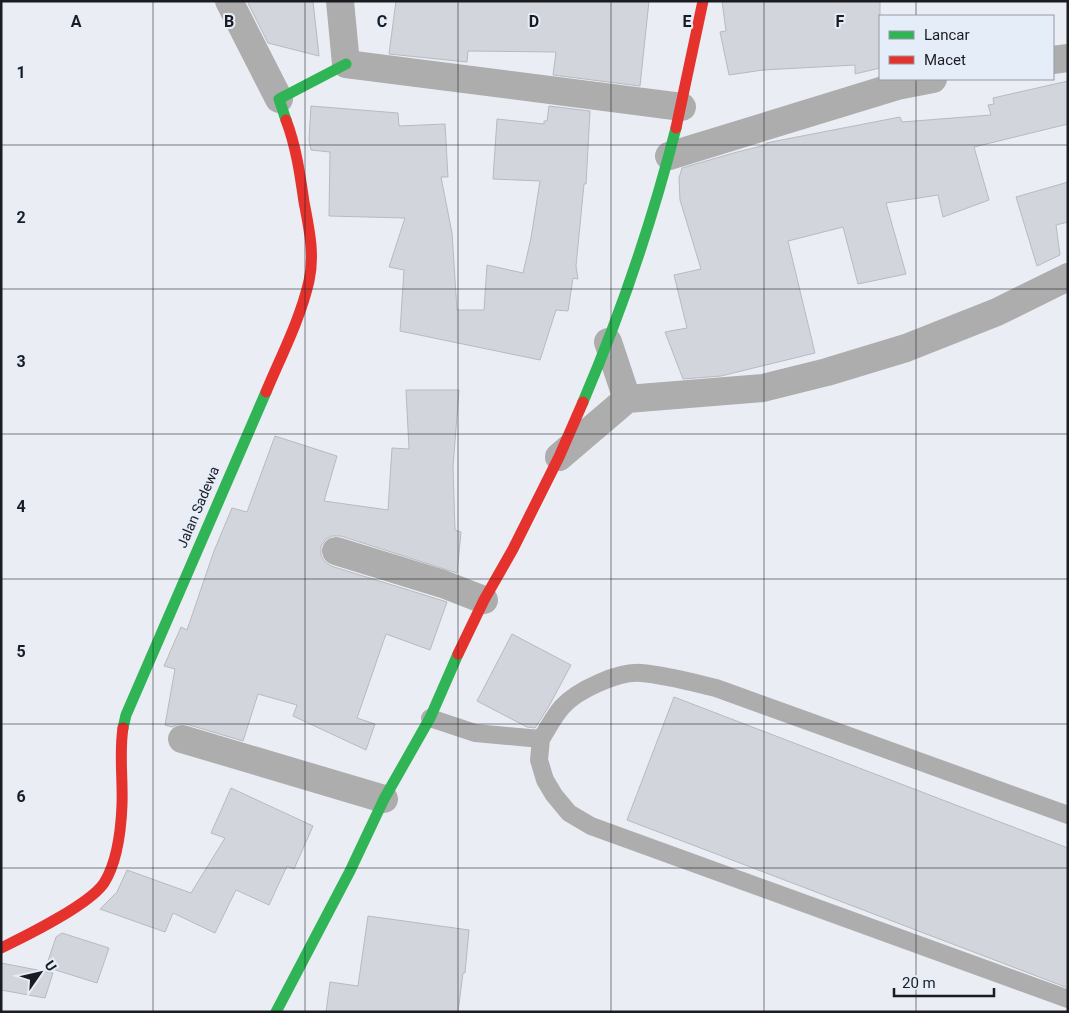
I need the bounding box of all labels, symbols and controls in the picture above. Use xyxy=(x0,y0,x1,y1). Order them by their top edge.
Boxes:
text: A xyxy=(71,12,82,31)
text: B xyxy=(224,12,234,31)
text: C xyxy=(377,12,387,31)
text: D xyxy=(529,12,539,31)
text: E xyxy=(683,12,692,31)
text: F xyxy=(836,12,845,31)
legend xyxy=(879,15,1054,80)
text: Lancar xyxy=(924,26,970,44)
text: Macet xyxy=(924,51,966,69)
text: 1 xyxy=(16,63,26,82)
text: 2 xyxy=(16,208,26,227)
text: 3 xyxy=(16,352,26,371)
street label: Jalan Sadewa xyxy=(174,464,222,550)
text: 4 xyxy=(16,497,26,516)
text: 5 xyxy=(16,642,26,661)
text: 6 xyxy=(16,787,26,806)
north arrow xyxy=(15,948,65,998)
text: U xyxy=(42,957,60,974)
scale bar xyxy=(894,966,994,998)
text: 20 m xyxy=(902,974,936,992)

